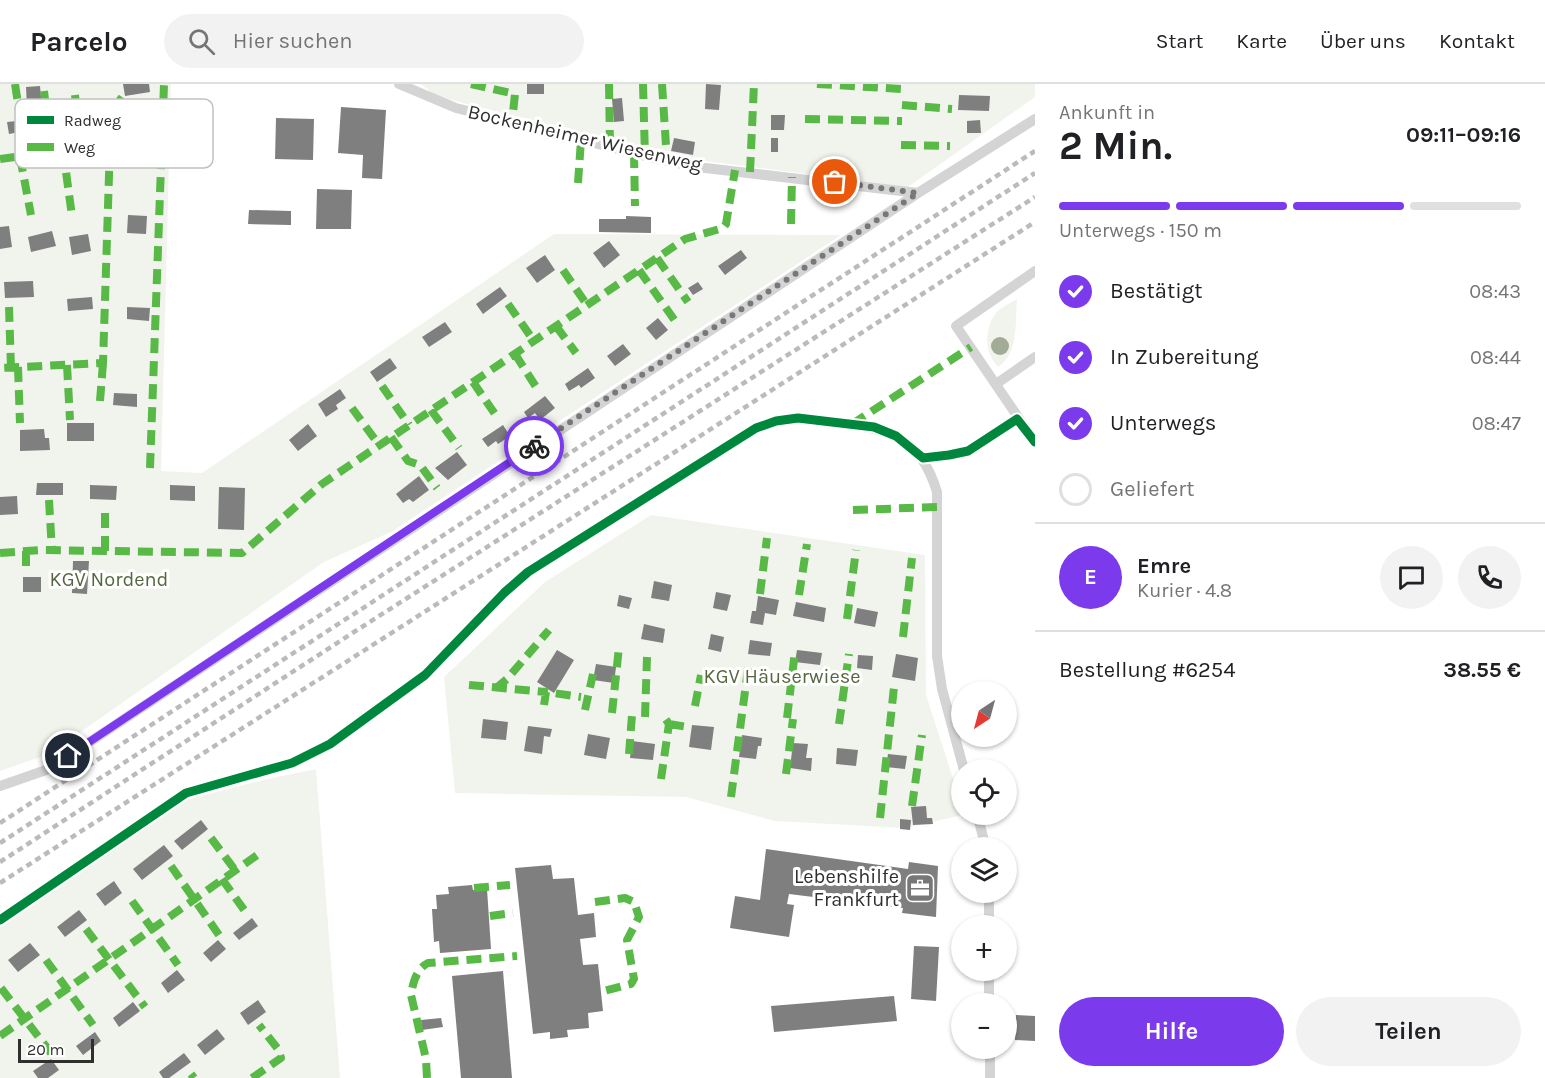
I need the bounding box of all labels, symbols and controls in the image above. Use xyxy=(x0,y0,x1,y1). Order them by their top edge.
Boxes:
search box xyxy=(164,14,584,68)
text: Parcelo xyxy=(30,25,128,58)
icon: search xyxy=(185,25,218,58)
text: Hier suchen xyxy=(233,28,353,54)
text: Start xyxy=(1156,29,1203,53)
text: Karte xyxy=(1236,29,1287,53)
text: Über uns xyxy=(1320,29,1406,53)
text: Kontakt xyxy=(1439,29,1515,53)
legend xyxy=(15,99,213,168)
street label: Bockenheimer Wiesenweg xyxy=(466,100,704,176)
text: Ankunft in xyxy=(1059,101,1155,124)
text: Radweg xyxy=(64,111,121,130)
text: 09:11–09:16 xyxy=(1406,122,1521,148)
text: 2 Min. xyxy=(1059,123,1172,169)
text: Weg xyxy=(64,138,95,157)
pin xyxy=(809,156,860,207)
icon: bag xyxy=(818,165,851,198)
text: Unterwegs · 150 m xyxy=(1059,219,1222,242)
icon: check xyxy=(1059,275,1092,308)
text: Bestätigt xyxy=(1110,278,1202,304)
text: 08:43 xyxy=(1469,280,1521,303)
icon: check xyxy=(1059,341,1092,374)
text: In Zubereitung xyxy=(1110,344,1258,370)
text: 08:44 xyxy=(1470,346,1521,369)
icon: check xyxy=(1059,407,1092,440)
text: Unterwegs xyxy=(1110,410,1216,436)
text: 08:47 xyxy=(1472,412,1521,435)
courier xyxy=(504,416,564,476)
icon: bike xyxy=(518,430,551,463)
text: Geliefert xyxy=(1110,476,1195,502)
button: chat xyxy=(1380,546,1443,609)
button: phone xyxy=(1458,546,1521,609)
text: Emre xyxy=(1137,553,1191,579)
text: E xyxy=(1084,564,1097,590)
park label: KGV Nordend xyxy=(50,568,168,591)
text: Kurier · 4.8 xyxy=(1137,579,1232,602)
text: Bestellung #6254 xyxy=(1059,657,1235,683)
text: 38.55 € xyxy=(1443,657,1521,683)
park label: KGV Häuserwiese xyxy=(703,665,861,688)
north arrow xyxy=(951,681,1017,747)
map controls xyxy=(951,681,1017,1059)
pin xyxy=(42,730,93,781)
icon: home xyxy=(51,739,84,772)
button: locate xyxy=(951,759,1017,825)
button: layers xyxy=(951,837,1017,903)
place label: Lebenshilfe Frankfurt xyxy=(794,865,899,911)
office icon: Lebenshilfe Frankfurt xyxy=(904,872,936,904)
button: + xyxy=(951,915,1017,981)
button: − xyxy=(951,993,1017,1059)
button: Hilfe xyxy=(1059,997,1284,1066)
button: Teilen xyxy=(1296,997,1521,1066)
scale bar xyxy=(18,1036,94,1064)
text: 20 m xyxy=(27,1040,65,1059)

